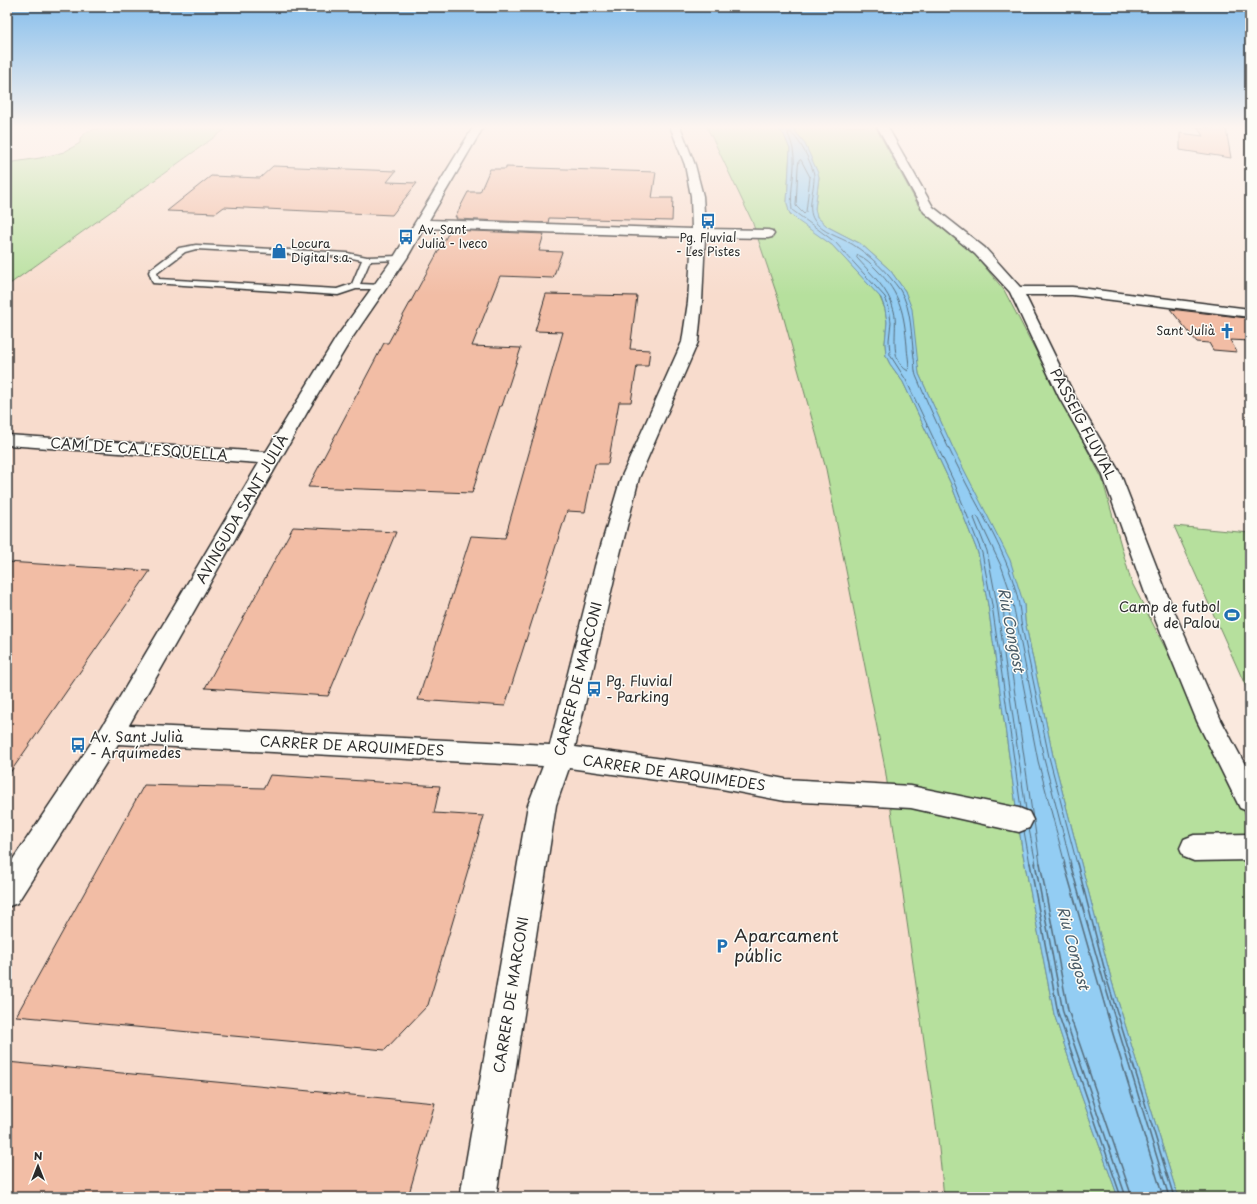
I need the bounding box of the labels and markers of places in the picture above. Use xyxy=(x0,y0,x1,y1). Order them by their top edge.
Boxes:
bus stop icon: Pg. Fluvial - Les Pistes xyxy=(699,212,717,230)
place label: Av. Sant Julià - Iveco xyxy=(418,220,488,252)
bus stop icon: Av. Sant Julià - Iveco xyxy=(397,228,415,246)
place label: Pg. Fluvial - Les Pistes xyxy=(676,228,740,260)
place label: Locura Digital s.a. xyxy=(291,234,352,266)
shop icon: Locura Digital s.a. xyxy=(270,242,288,260)
place label: Sant Julià xyxy=(1156,321,1216,339)
church icon: Sant Julià xyxy=(1218,322,1236,340)
place label: Camp de futbol de Palou xyxy=(1119,596,1220,633)
sports icon: Camp de futbol de Palou xyxy=(1223,606,1241,624)
place label: Pg. Fluvial - Parking xyxy=(606,670,673,707)
bus stop icon: Pg. Fluvial - Parking xyxy=(585,680,603,698)
place label: Av. Sant Julià - Arquímedes xyxy=(90,726,184,763)
bus stop icon: Av. Sant Julià - Arquímedes xyxy=(69,736,87,754)
place label: Aparcament públic xyxy=(734,922,839,968)
parking icon: Aparcament públic xyxy=(713,937,731,955)

